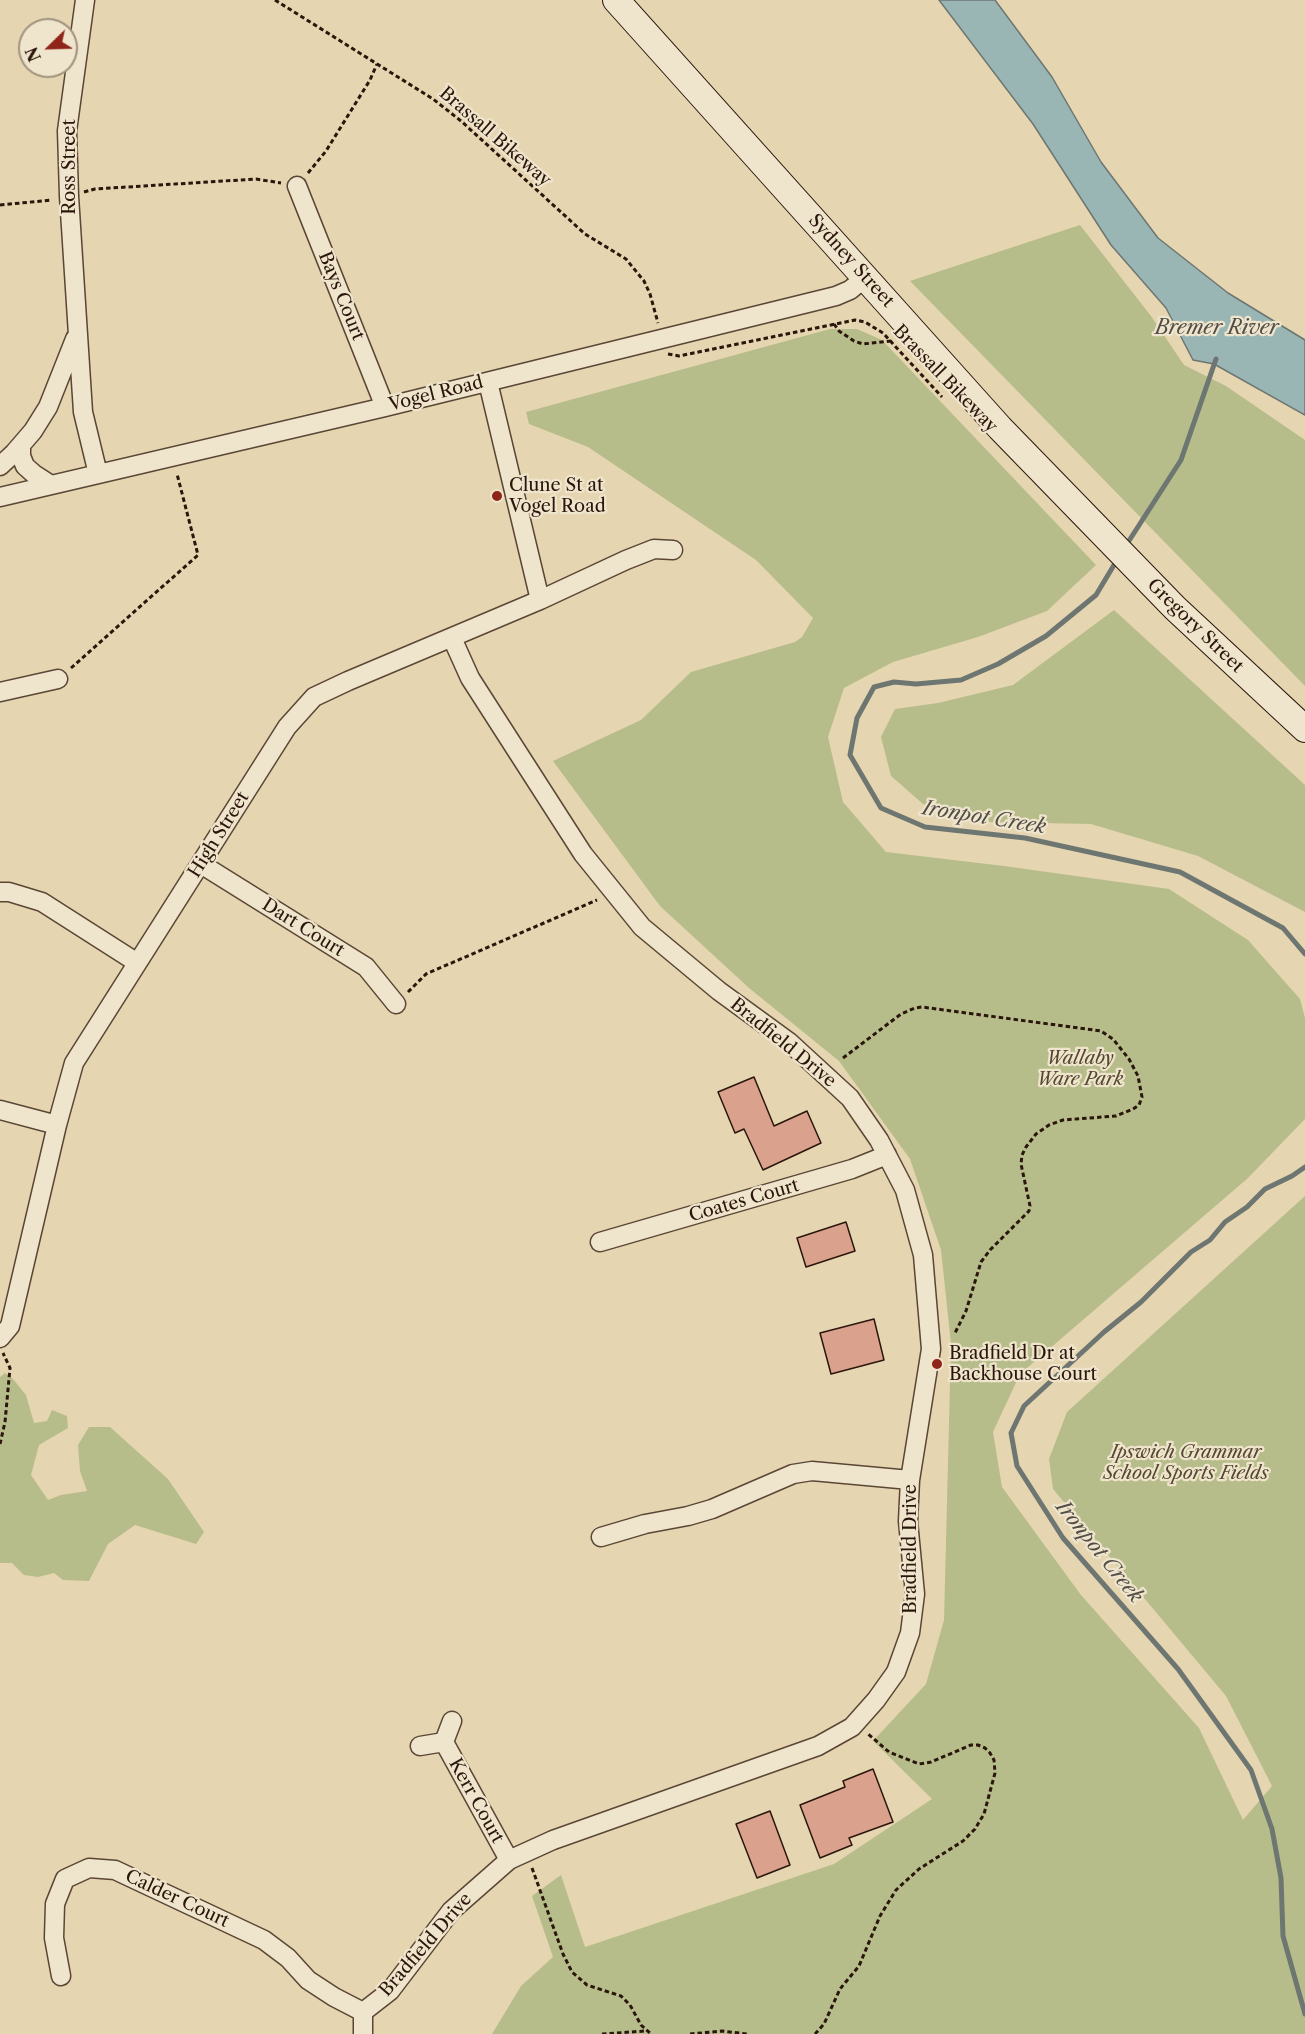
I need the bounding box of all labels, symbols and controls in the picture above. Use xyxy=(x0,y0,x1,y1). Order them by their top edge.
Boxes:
north arrow xyxy=(18,18,78,78)
text: N xyxy=(21,44,45,65)
street label: Brassall Bikeway xyxy=(435,83,555,191)
street label: Ross Street xyxy=(59,119,81,215)
street label: Sydney Street xyxy=(804,210,898,312)
street label: Bays Court xyxy=(313,248,369,344)
water label: Bremer River xyxy=(1155,316,1279,340)
street label: Brassall Bikeway xyxy=(888,321,1002,437)
street label: Vogel Road xyxy=(387,372,485,416)
place label: Clune St at Vogel Road xyxy=(509,475,606,518)
marker: Clune St at Vogel Road xyxy=(490,489,504,503)
street label: Gregory Street xyxy=(1142,575,1248,677)
street label: High Street xyxy=(184,788,254,882)
water label: Ironpot Creek xyxy=(921,796,1047,840)
street label: Dart Court xyxy=(258,894,348,962)
street label: Bradfield Drive xyxy=(726,994,840,1092)
park label: Wallaby Ware Park xyxy=(1037,1048,1123,1090)
street label: Coates Court xyxy=(687,1175,801,1227)
place label: Bradfield Dr at Backhouse Court xyxy=(949,1343,1097,1386)
marker: Bradfield Dr at Backhouse Court xyxy=(930,1357,944,1371)
park label: Ipswich Grammar School Sports Fields xyxy=(1103,1442,1269,1484)
street label: Bradfield Drive xyxy=(900,1484,922,1614)
water label: Ironpot Creek xyxy=(1050,1496,1148,1608)
street label: Kerr Court xyxy=(444,1755,508,1847)
street label: Calder Court xyxy=(122,1866,232,1932)
street label: Bradfield Drive xyxy=(375,1889,477,2001)

